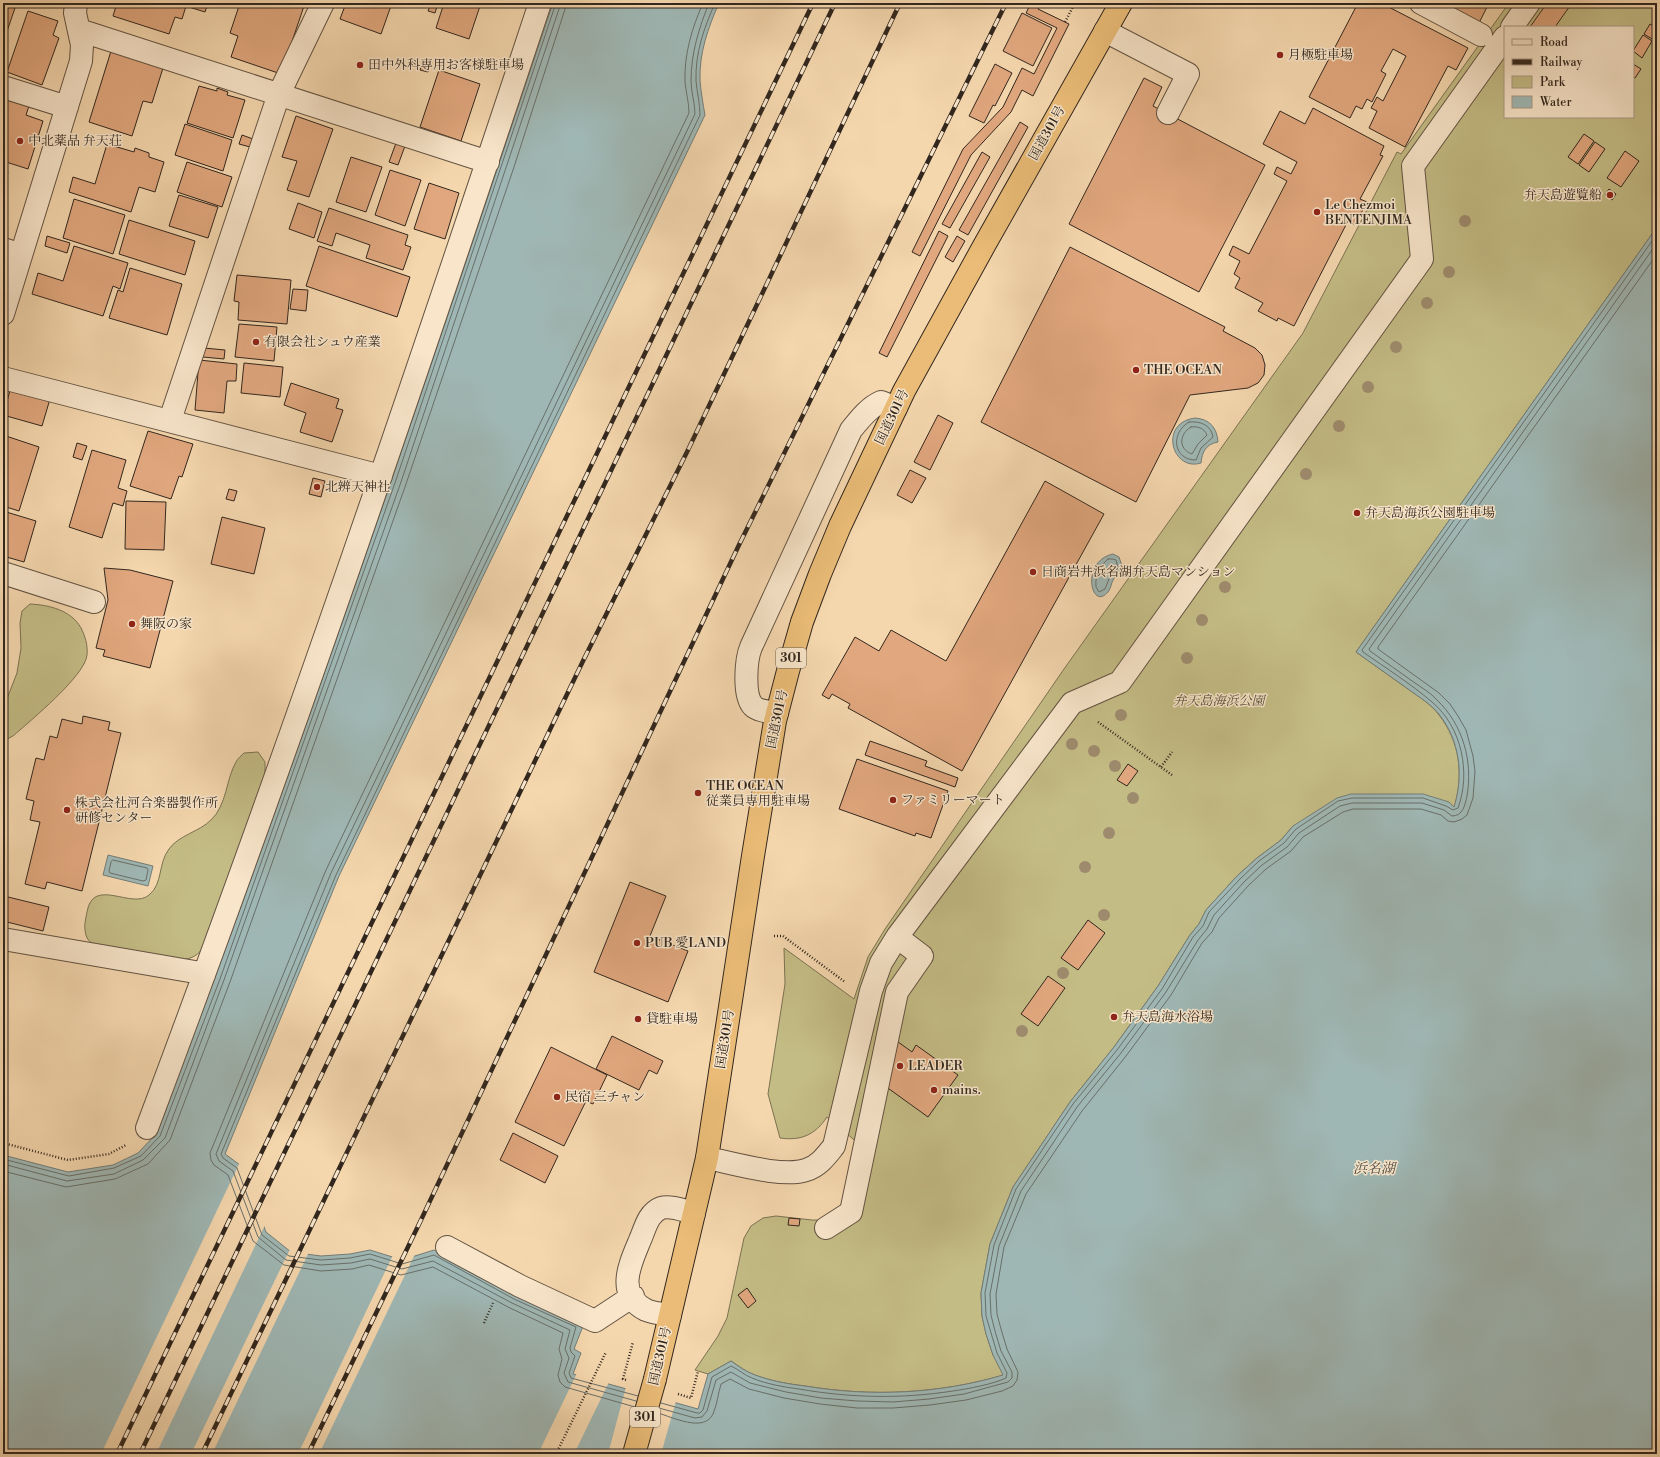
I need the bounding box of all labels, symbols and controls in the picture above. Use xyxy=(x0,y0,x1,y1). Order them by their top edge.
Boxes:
legend xyxy=(1504,26,1634,118)
text: Road xyxy=(1540,35,1568,50)
place label: 月極駐車場 xyxy=(1288,47,1353,63)
marker: 月極駐車場 xyxy=(1275,50,1285,60)
text: Railway xyxy=(1540,55,1582,70)
place label: 田中外科専用お客様駐車場 xyxy=(368,57,524,73)
marker: 田中外科専用お客様駐車場 xyxy=(355,60,365,70)
text: Park xyxy=(1540,75,1566,90)
text: Water xyxy=(1539,95,1572,110)
street label: 国道301号 xyxy=(1025,103,1069,163)
place label: 中北薬品 弁天荘 xyxy=(28,133,122,149)
marker: 中北薬品 弁天荘 xyxy=(15,136,25,146)
place label: 弁天島遊覧船 xyxy=(1524,187,1602,203)
marker: 弁天島遊覧船 xyxy=(1605,190,1615,200)
place label: Le Chezmoi BENTENJIMA xyxy=(1324,197,1413,228)
marker: Le Chezmoi BENTENJIMA xyxy=(1312,207,1322,217)
place label: 有限会社シュウ産業 xyxy=(264,334,381,350)
marker: 有限会社シュウ産業 xyxy=(251,337,261,347)
place label: THE OCEAN xyxy=(1144,362,1222,378)
marker: THE OCEAN xyxy=(1131,365,1141,375)
street label: 国道301号 xyxy=(872,387,912,447)
place label: 北辨天神社 xyxy=(325,479,390,495)
marker: 北辨天神社 xyxy=(312,482,322,492)
place label: 弁天島海浜公園駐車場 xyxy=(1365,505,1495,521)
marker: 弁天島海浜公園駐車場 xyxy=(1352,508,1362,518)
place label: 日商岩井浜名湖弁天島マンション xyxy=(1041,564,1235,580)
marker: 日商岩井浜名湖弁天島マンション xyxy=(1028,567,1038,577)
place label: 舞阪の家 xyxy=(140,616,192,632)
marker: 舞阪の家 xyxy=(127,619,137,629)
road number: 301 xyxy=(776,648,806,668)
street label: 国道301号 xyxy=(763,688,791,750)
park label: 弁天島海浜公園 xyxy=(1173,693,1266,709)
place label: THE OCEAN 従業員専用駐車場 xyxy=(706,778,810,809)
marker: THE OCEAN 従業員専用駐車場 xyxy=(693,788,703,798)
place label: ファミリーマート xyxy=(901,792,1005,808)
place label: 株式会社河合楽器製作所 研修センター xyxy=(75,795,218,826)
marker: ファミリーマート xyxy=(888,795,898,805)
marker: 株式会社河合楽器製作所 研修センター xyxy=(62,805,72,815)
place label: PUB 愛LAND xyxy=(645,935,726,951)
marker: PUB 愛LAND xyxy=(632,938,642,948)
street label: 国道301号 xyxy=(712,1008,738,1070)
place label: 弁天島海水浴場 xyxy=(1122,1009,1213,1025)
place label: 貸駐車場 xyxy=(646,1011,698,1027)
marker: 弁天島海水浴場 xyxy=(1109,1012,1119,1022)
marker: 貸駐車場 xyxy=(633,1014,643,1024)
place label: LEADER xyxy=(908,1058,964,1074)
marker: LEADER xyxy=(895,1061,905,1071)
place label: mains. xyxy=(942,1082,981,1098)
marker: mains. xyxy=(929,1085,939,1095)
place label: 民宿 三チャン xyxy=(565,1089,645,1105)
marker: 民宿 三チャン xyxy=(552,1092,562,1102)
water label: 浜名湖 xyxy=(1353,1160,1398,1178)
street label: 国道301号 xyxy=(645,1325,675,1387)
road number: 301 xyxy=(630,1407,660,1427)

